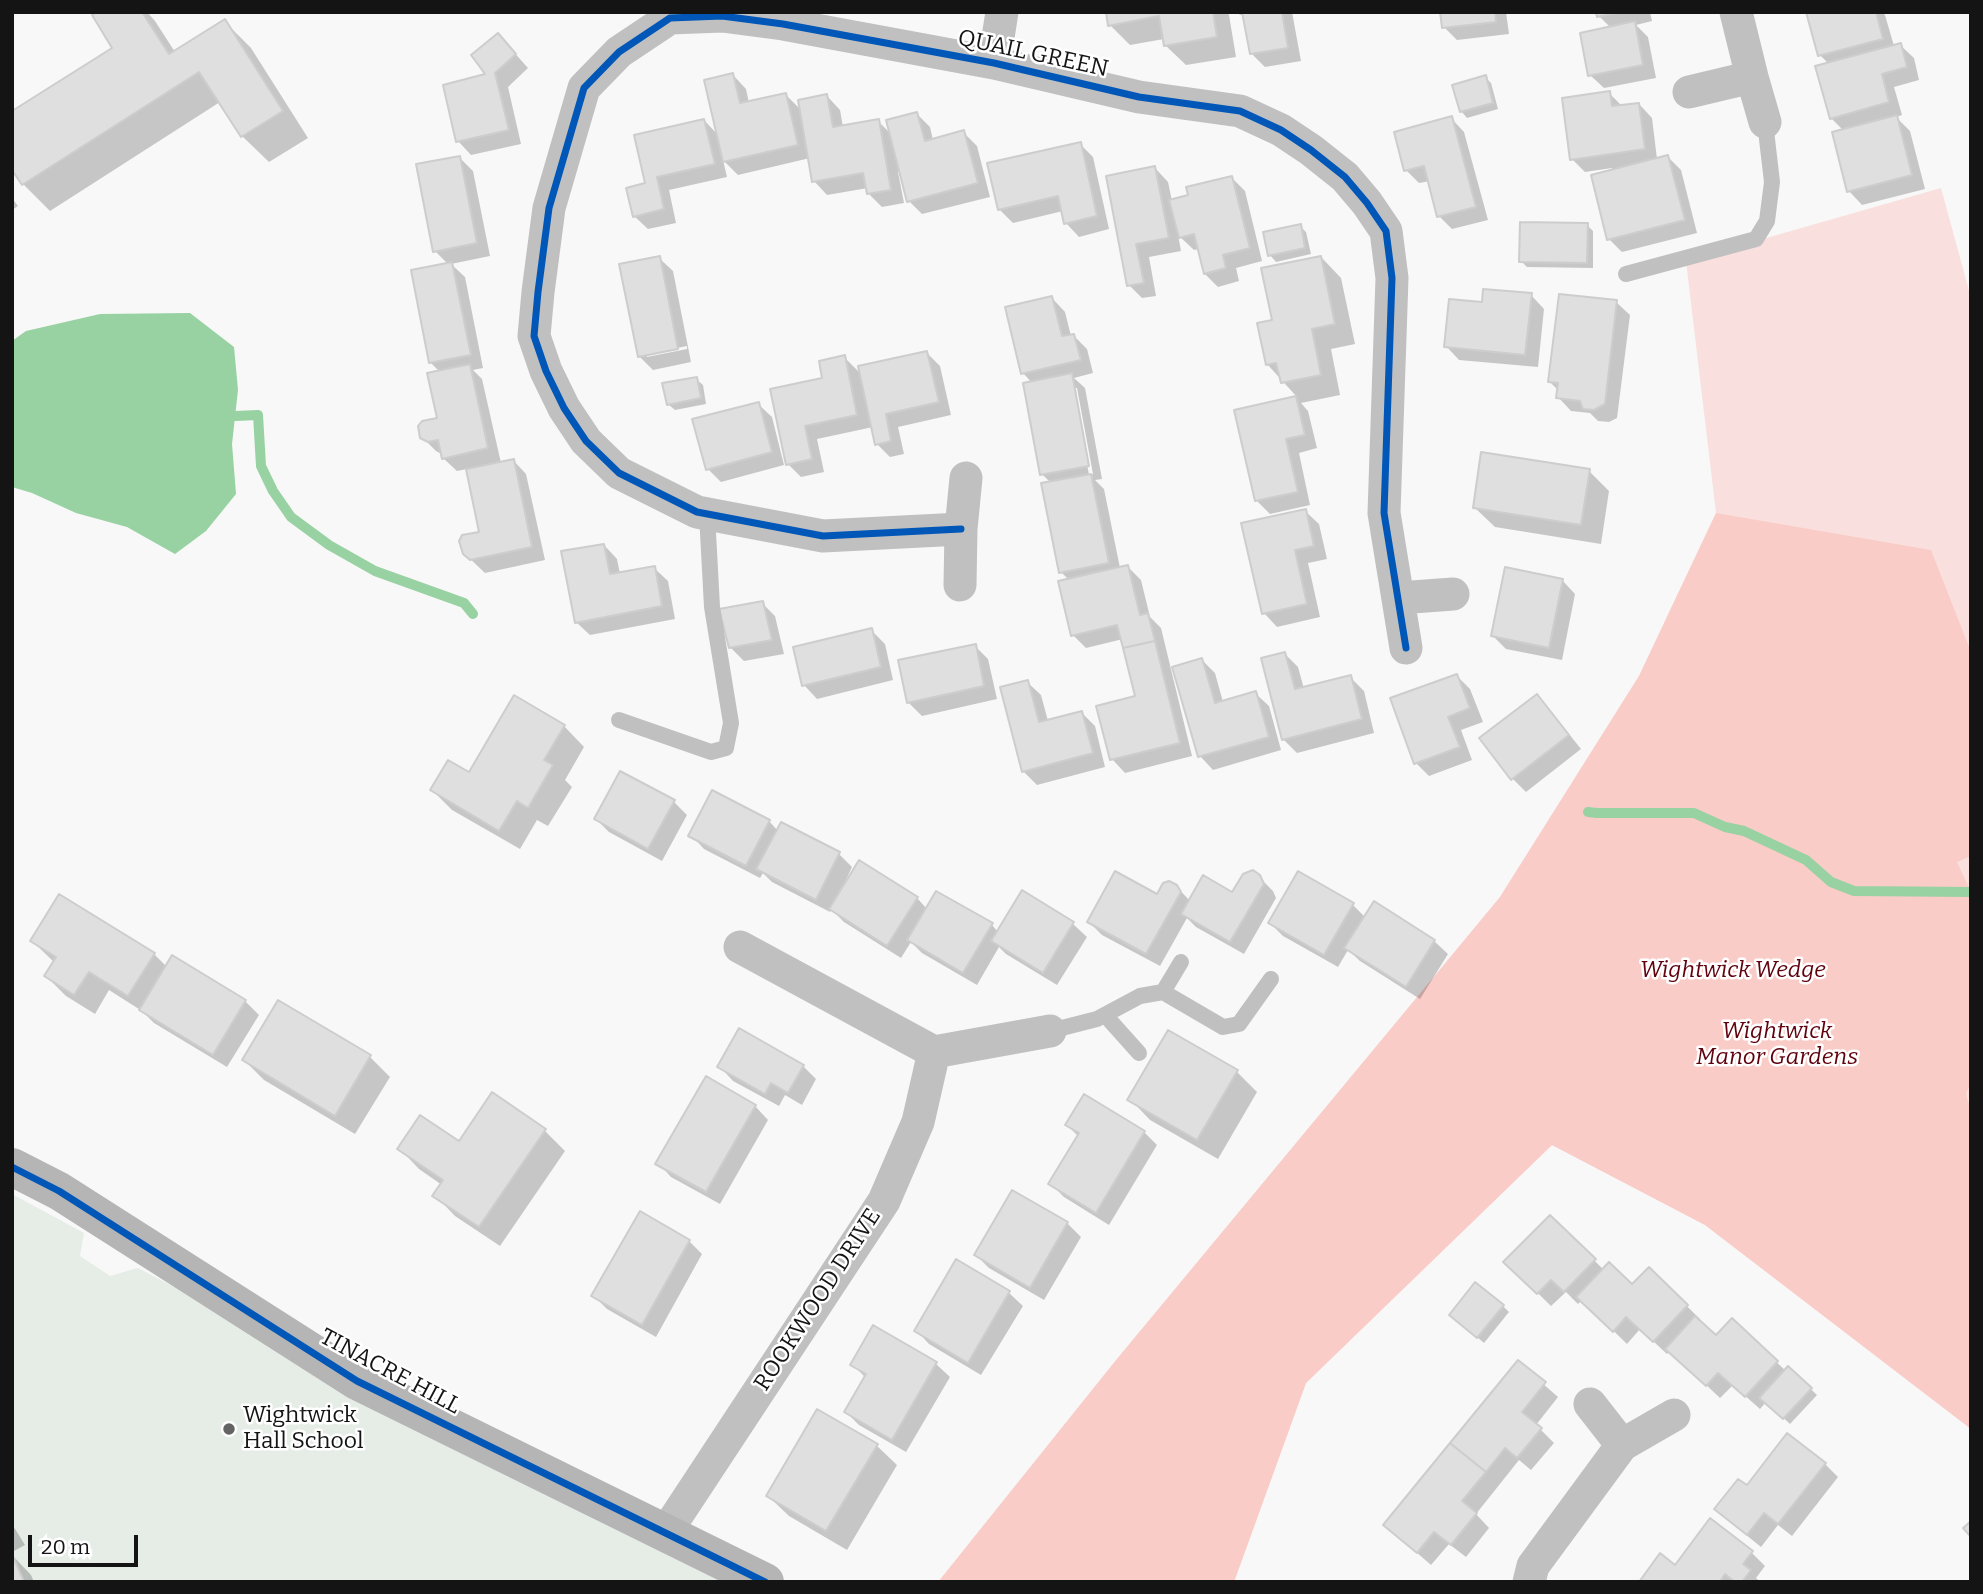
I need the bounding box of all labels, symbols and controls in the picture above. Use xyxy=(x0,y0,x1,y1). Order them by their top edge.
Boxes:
street label: QUAIL GREEN xyxy=(955,25,1111,83)
park label: Wightwick Wedge xyxy=(1640,957,1826,985)
park label: Wightwick Manor Gardens xyxy=(1696,1018,1858,1072)
street label: ROOKWOOD DRIVE xyxy=(749,1204,887,1396)
street label: TINACRE HILL xyxy=(315,1323,465,1421)
place label: Wightwick Hall School xyxy=(243,1402,364,1456)
marker: Wightwick Hall School xyxy=(221,1421,237,1437)
scale bar xyxy=(32,1520,142,1564)
text: 20 m xyxy=(41,1534,90,1560)

